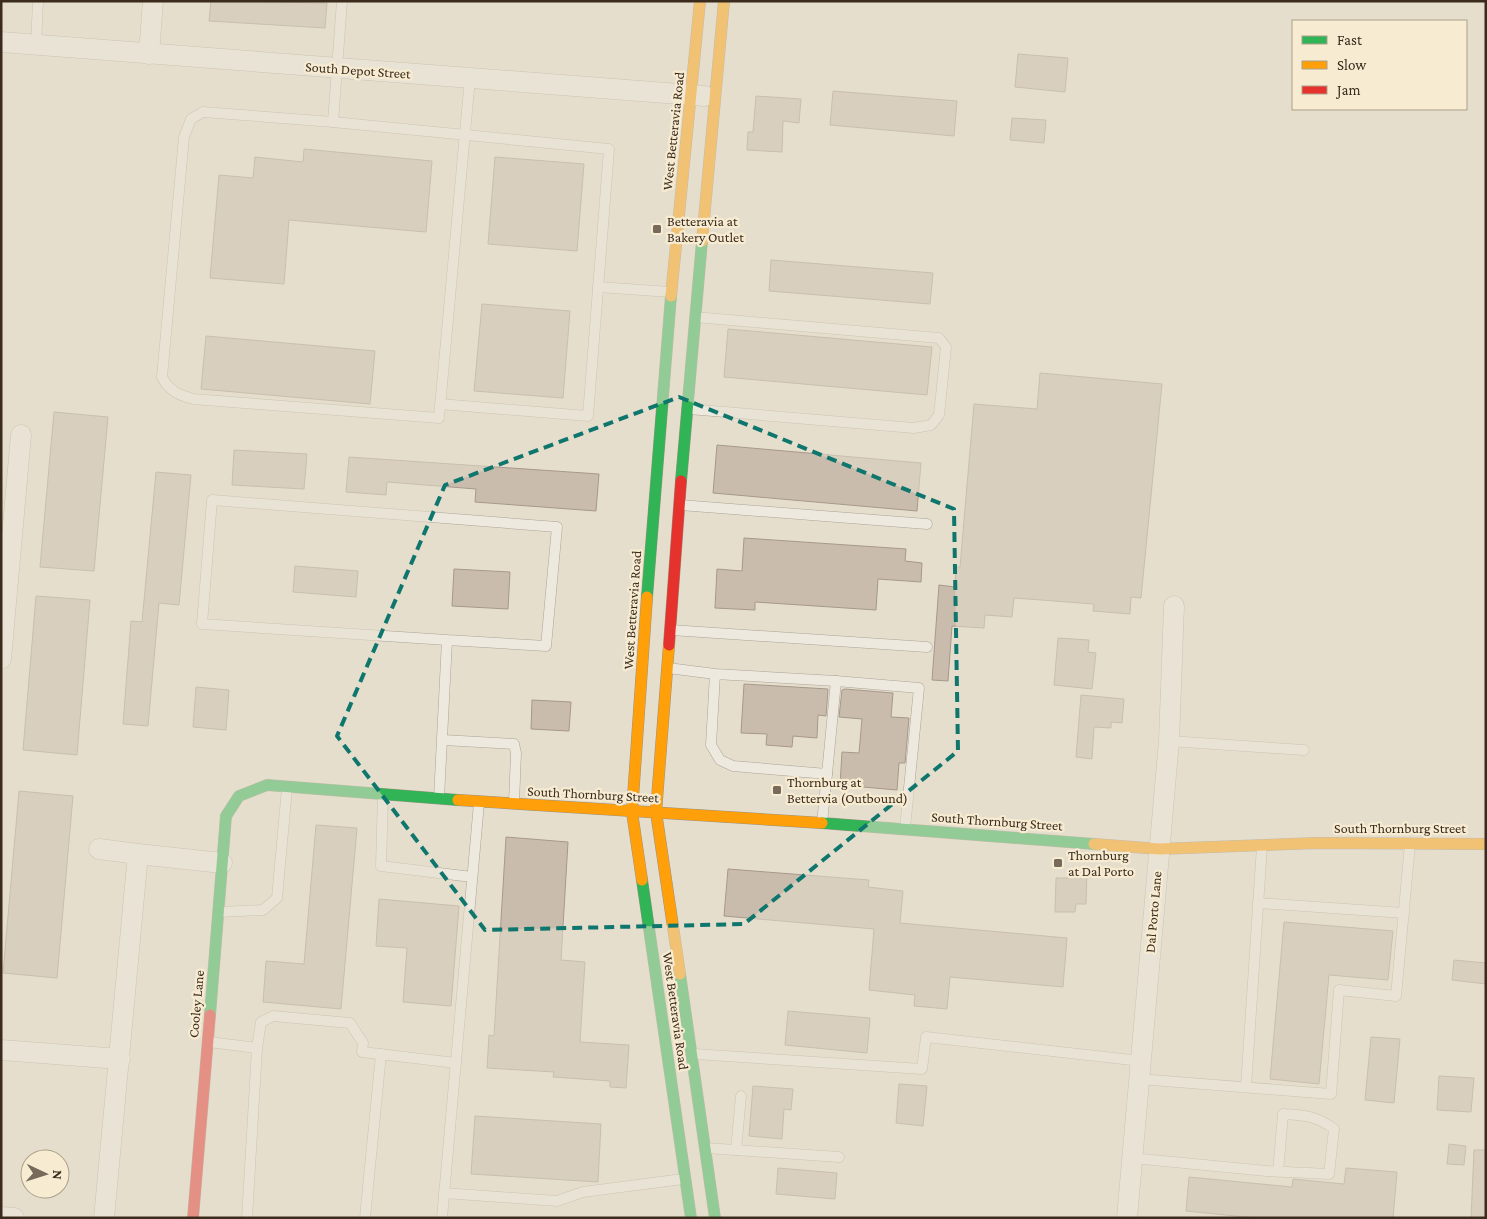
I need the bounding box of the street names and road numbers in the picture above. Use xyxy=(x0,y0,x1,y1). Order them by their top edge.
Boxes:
street label: South Depot Street xyxy=(305,58,412,82)
street label: West Betteravia Road xyxy=(659,70,687,191)
street label: West Betteravia Road xyxy=(620,549,644,670)
street label: South Thornburg Street xyxy=(527,783,660,805)
street label: South Thornburg Street xyxy=(931,808,1064,834)
street label: South Thornburg Street xyxy=(1334,820,1466,836)
street label: Dal Porto Lane xyxy=(1141,870,1165,954)
street label: West Betteravia Road xyxy=(660,951,692,1072)
street label: Cooley Lane xyxy=(185,969,207,1039)

